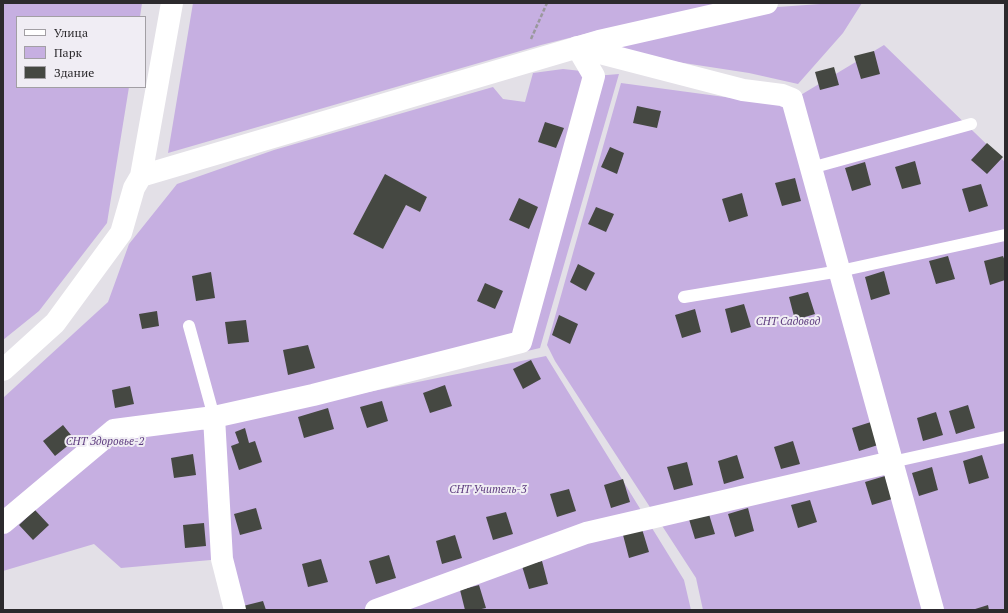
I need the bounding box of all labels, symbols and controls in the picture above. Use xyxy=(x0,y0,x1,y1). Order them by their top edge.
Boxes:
legend xyxy=(16,16,146,88)
text: Улица xyxy=(54,25,88,40)
text: Парк xyxy=(54,45,82,60)
text: Здание xyxy=(54,65,94,80)
park label: СНТ Садовод xyxy=(756,315,820,329)
park label: СНТ Здоровье-2 xyxy=(66,435,144,449)
park label: СНТ Учитель-3 xyxy=(449,483,527,497)

